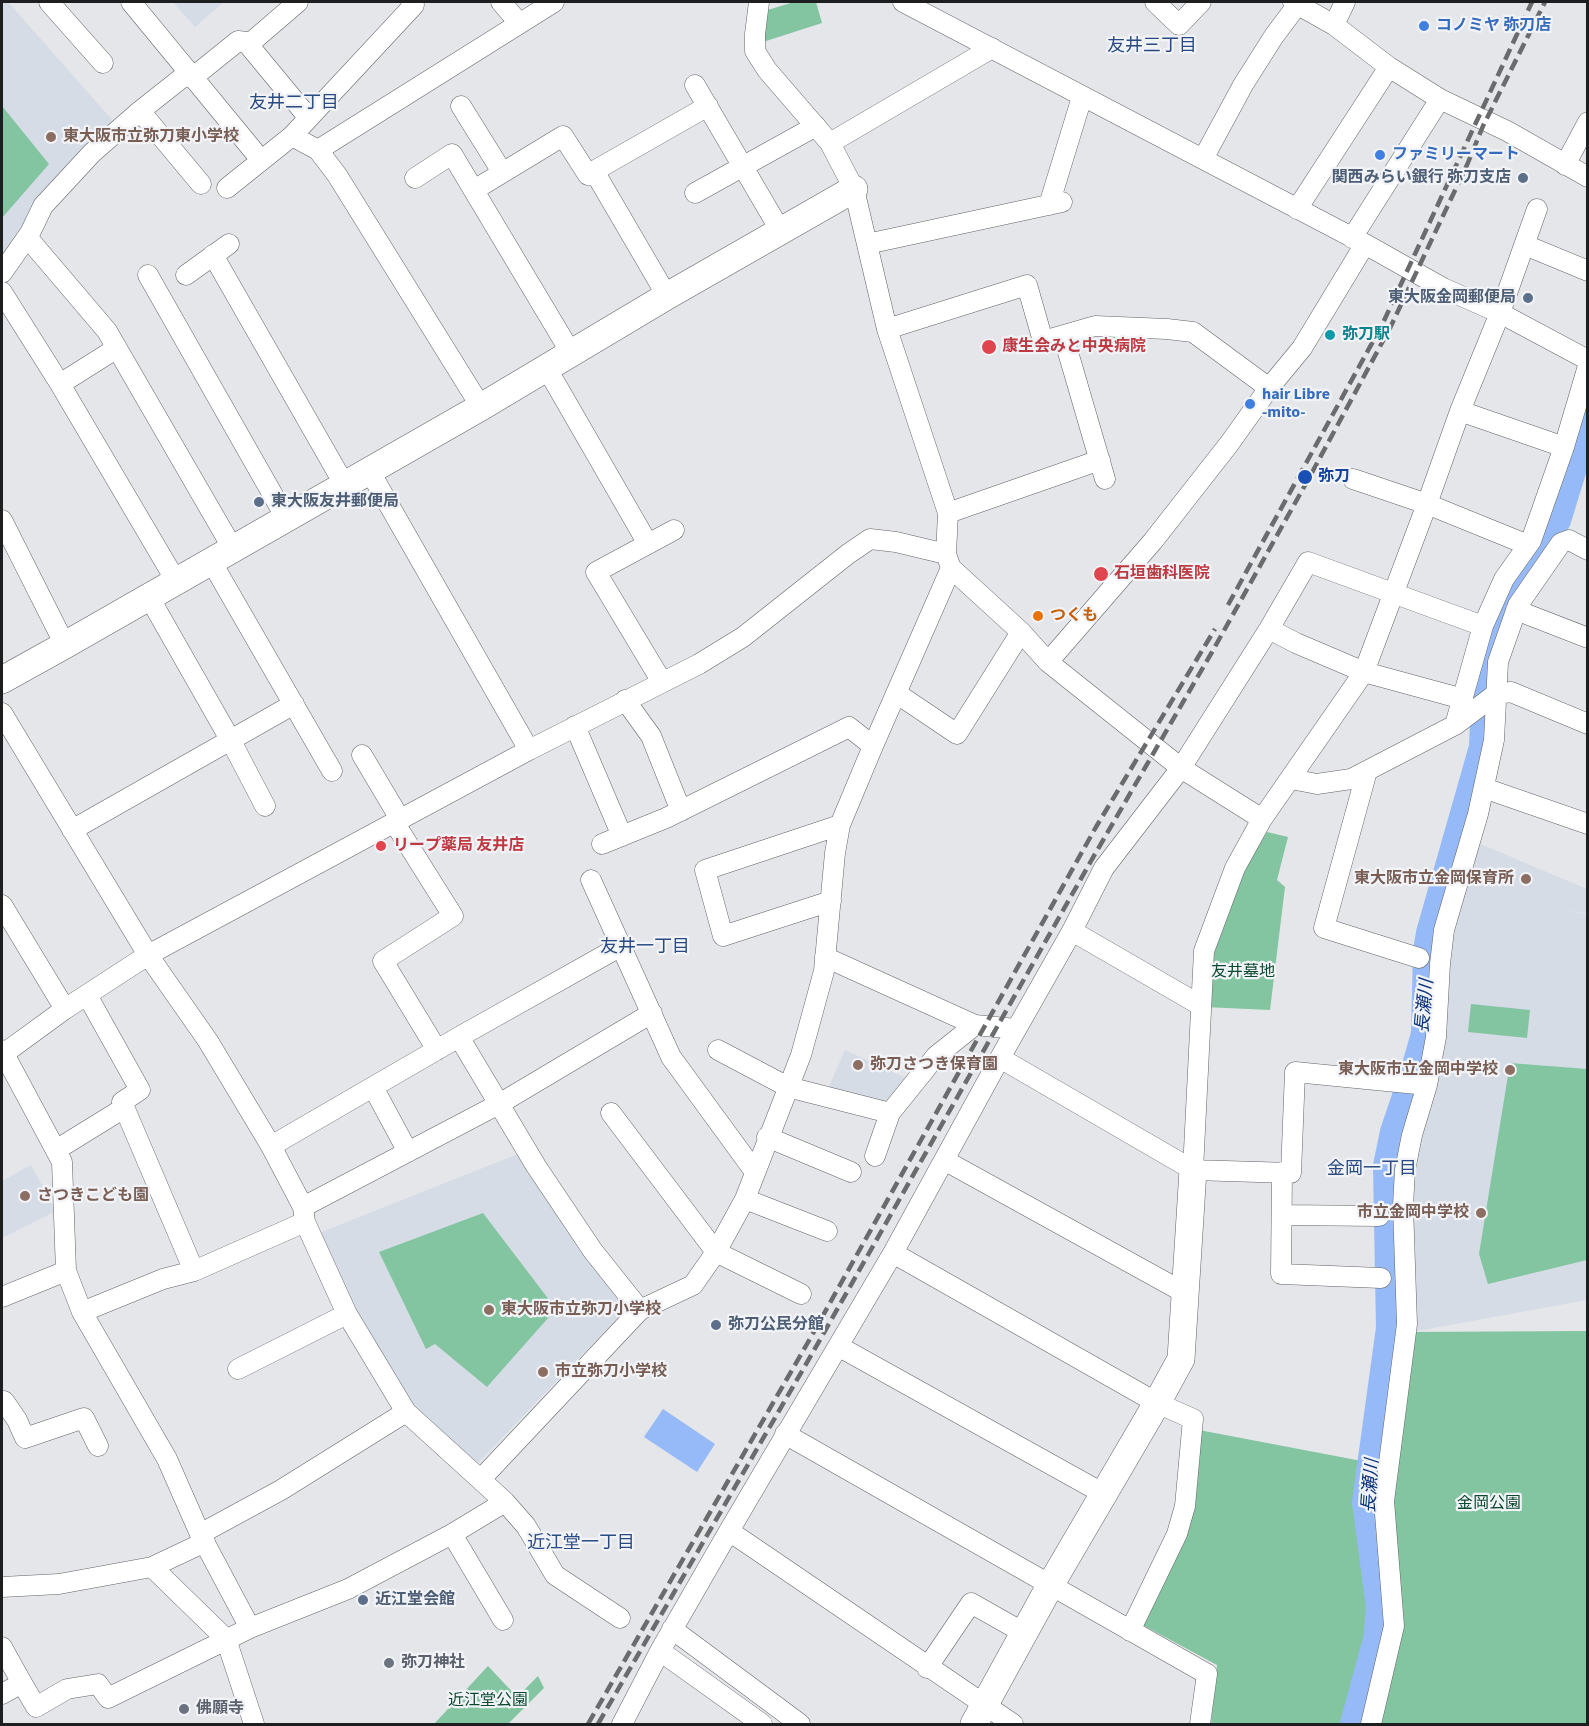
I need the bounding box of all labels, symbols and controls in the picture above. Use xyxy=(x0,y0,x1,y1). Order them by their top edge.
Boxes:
place label: コノミヤ 弥刀店 xyxy=(1436,16,1551,36)
marker: コノミヤ 弥刀店 xyxy=(1417,19,1431,33)
district label: 友井三丁目 xyxy=(1107,36,1197,58)
district label: 友井二丁目 xyxy=(249,93,339,115)
place label: 東大阪市立弥刀東小学校 xyxy=(63,127,239,147)
marker: 東大阪市立弥刀東小学校 xyxy=(44,130,58,144)
place label: ファミリーマート xyxy=(1392,145,1520,165)
marker: ファミリーマート xyxy=(1373,148,1387,162)
place label: 関西みらい銀行 弥刀支店 xyxy=(1332,168,1511,188)
marker: 関西みらい銀行 弥刀支店 xyxy=(1516,171,1530,185)
place label: 東大阪金岡郵便局 xyxy=(1388,288,1516,308)
marker: 東大阪金岡郵便局 xyxy=(1521,291,1535,305)
place label: 弥刀駅 xyxy=(1342,325,1390,345)
marker: 弥刀駅 xyxy=(1323,328,1337,342)
place label: 康生会みと中央病院 xyxy=(1002,337,1146,357)
marker: 康生会みと中央病院 xyxy=(980,338,998,356)
place label: hair Libre -mito- xyxy=(1262,385,1330,423)
marker: hair Libre -mito- xyxy=(1243,397,1257,411)
place label: 弥刀 xyxy=(1318,467,1350,487)
marker: 弥刀 xyxy=(1296,468,1314,486)
place label: 東大阪友井郵便局 xyxy=(271,492,399,512)
marker: 東大阪友井郵便局 xyxy=(252,495,266,509)
place label: 石垣歯科医院 xyxy=(1114,564,1210,584)
marker: 石垣歯科医院 xyxy=(1092,565,1110,583)
place label: つくも xyxy=(1050,606,1098,626)
marker: つくも xyxy=(1031,609,1045,623)
place label: リープ薬局 友井店 xyxy=(393,836,524,856)
marker: リープ薬局 友井店 xyxy=(374,839,388,853)
place label: 東大阪市立金岡保育所 xyxy=(1354,869,1514,889)
marker: 東大阪市立金岡保育所 xyxy=(1519,872,1533,886)
district label: 友井一丁目 xyxy=(600,937,690,959)
park label: 友井墓地 xyxy=(1211,962,1275,982)
water label: 長瀬川 xyxy=(1413,978,1439,1034)
place label: 弥刀さつき保育園 xyxy=(870,1055,998,1075)
marker: 弥刀さつき保育園 xyxy=(851,1058,865,1072)
place label: 東大阪市立金岡中学校 xyxy=(1338,1060,1498,1080)
marker: 東大阪市立金岡中学校 xyxy=(1503,1063,1517,1077)
district label: 金岡一丁目 xyxy=(1327,1159,1417,1181)
place label: さつきこども園 xyxy=(37,1186,149,1206)
marker: さつきこども園 xyxy=(18,1189,32,1203)
place label: 市立金岡中学校 xyxy=(1357,1203,1469,1223)
marker: 市立金岡中学校 xyxy=(1474,1206,1488,1220)
place label: 東大阪市立弥刀小学校 xyxy=(501,1300,661,1320)
marker: 東大阪市立弥刀小学校 xyxy=(482,1303,496,1317)
place label: 弥刀公民分館 xyxy=(728,1315,824,1335)
marker: 弥刀公民分館 xyxy=(709,1318,723,1332)
place label: 市立弥刀小学校 xyxy=(555,1362,667,1382)
marker: 市立弥刀小学校 xyxy=(536,1365,550,1379)
water label: 長瀬川 xyxy=(1359,1458,1385,1514)
park label: 金岡公園 xyxy=(1457,1494,1521,1514)
district label: 近江堂一丁目 xyxy=(527,1533,635,1555)
place label: 近江堂会館 xyxy=(375,1590,455,1610)
marker: 近江堂会館 xyxy=(356,1593,370,1607)
place label: 弥刀神社 xyxy=(401,1653,465,1673)
marker: 弥刀神社 xyxy=(382,1656,396,1670)
park label: 近江堂公園 xyxy=(448,1691,528,1711)
place label: 佛願寺 xyxy=(196,1699,244,1719)
marker: 佛願寺 xyxy=(177,1702,191,1716)

